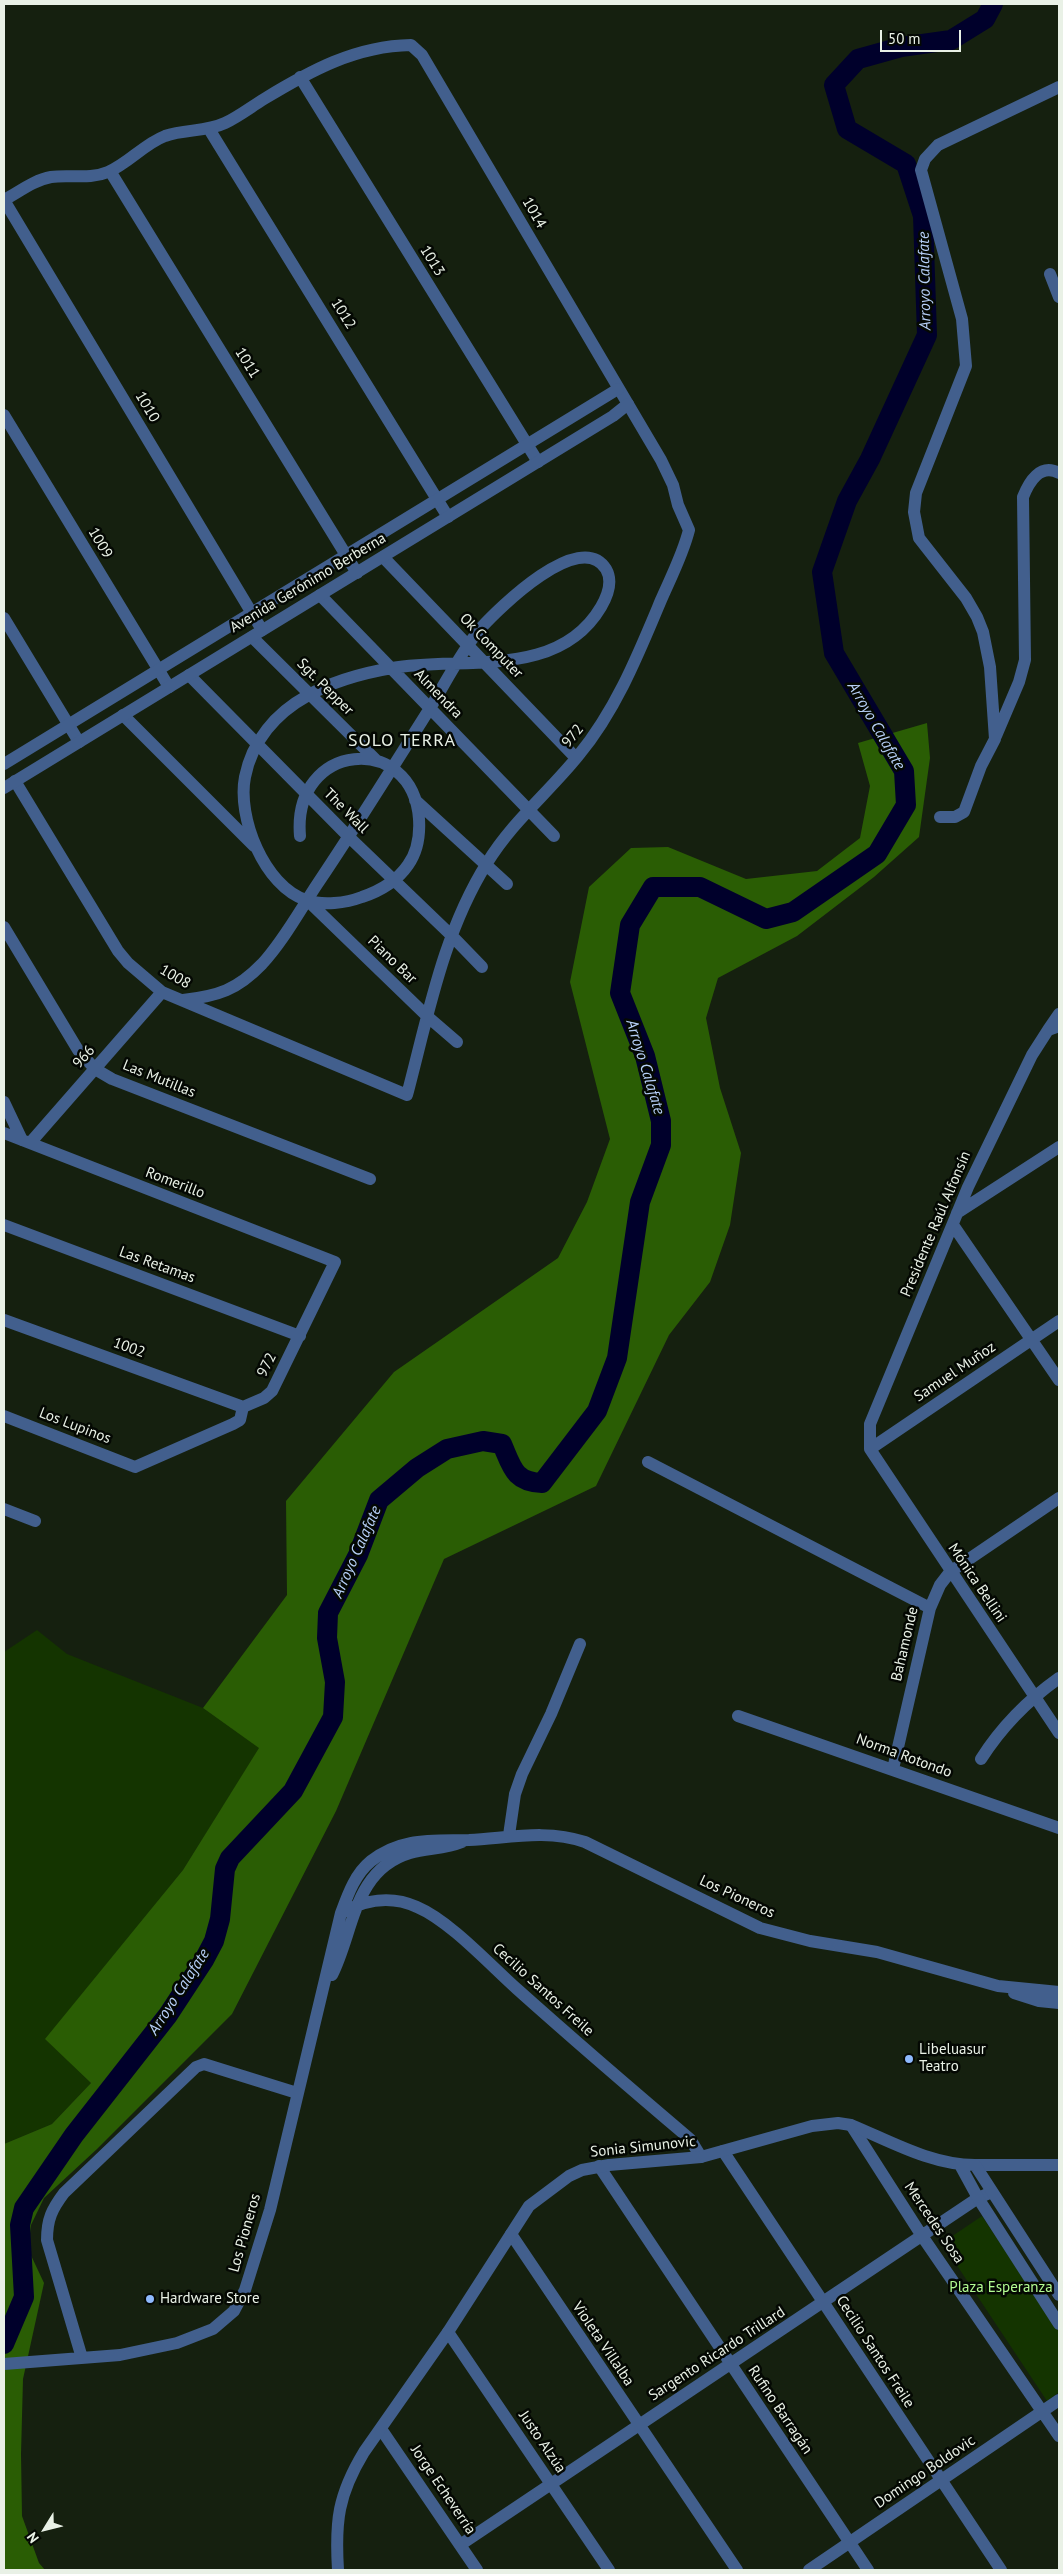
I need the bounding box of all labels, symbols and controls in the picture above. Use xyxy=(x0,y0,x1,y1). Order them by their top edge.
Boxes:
scale bar xyxy=(883,20,964,52)
text: 50 m xyxy=(888,29,921,48)
street label: 1014 xyxy=(518,194,550,232)
water label: Arroyo Calafate xyxy=(915,231,935,331)
street label: 1013 xyxy=(416,242,448,280)
street label: 1012 xyxy=(327,295,359,333)
street label: 1011 xyxy=(231,344,263,382)
street label: 1010 xyxy=(131,388,163,426)
street label: 1009 xyxy=(84,524,116,562)
street label: Avenida Gerónimo Berberna xyxy=(227,529,389,637)
street label: Ok Computer xyxy=(456,610,526,682)
street label: Sgt. Pepper xyxy=(293,655,357,719)
street label: Almendra xyxy=(410,666,466,722)
water label: Arroyo Calafate xyxy=(843,678,909,774)
street label: 972 xyxy=(558,721,588,751)
district label: SOLO TERRA xyxy=(347,730,457,752)
street label: The Wall xyxy=(320,785,372,837)
street label: Piano Bar xyxy=(364,932,420,988)
street label: 1008 xyxy=(156,961,194,993)
water label: Arroyo Calafate xyxy=(621,1017,669,1117)
street label: 966 xyxy=(69,1042,99,1072)
street label: Las Mutillas xyxy=(120,1056,198,1102)
street label: Presidente Raúl Alfonsín xyxy=(897,1148,975,1300)
street label: Romerillo xyxy=(143,1163,207,1203)
street label: Las Retamas xyxy=(117,1243,197,1287)
street label: 1002 xyxy=(111,1334,147,1362)
street label: Samuel Muñoz xyxy=(911,1338,999,1406)
street label: 972 xyxy=(253,1350,281,1380)
street label: Los Lupinos xyxy=(37,1404,113,1448)
water label: Arroyo Calafate xyxy=(328,1503,386,1601)
street label: Mónica Bellini xyxy=(944,1540,1010,1626)
street label: Bahamonde xyxy=(888,1605,922,1683)
street label: Norma Rotondo xyxy=(854,1730,954,1782)
street label: Los Pioneros xyxy=(697,1872,777,1922)
street label: Cecilio Santos Freile xyxy=(489,1940,597,2040)
water label: Arroyo Calafate xyxy=(144,1945,214,2039)
place label: Libeluasur Teatro xyxy=(919,2041,986,2076)
marker: Libeluasur Teatro xyxy=(903,2053,915,2065)
street label: Sonia Simunovic xyxy=(589,2133,697,2161)
street label: Mercedes Sosa xyxy=(900,2179,968,2267)
street label: Los Pioneros xyxy=(225,2192,265,2274)
park label: Plaza Esperanza xyxy=(949,2279,1053,2297)
place label: Hardware Store xyxy=(160,2290,260,2308)
marker: Hardware Store xyxy=(144,2293,156,2305)
street label: Cecilio Santos Freile xyxy=(832,2293,918,2411)
street label: Violeta Villalba xyxy=(568,2298,638,2390)
street label: Sargento Ricardo Trillard xyxy=(645,2303,789,2405)
street label: Rufino Barragán xyxy=(744,2362,816,2458)
street label: Justo Alzúa xyxy=(515,2407,569,2477)
street label: Domingo Boldovic xyxy=(871,2432,979,2512)
street label: Jorge Echeverría xyxy=(407,2442,479,2538)
north arrow xyxy=(20,2504,70,2554)
text: N xyxy=(23,2529,43,2547)

